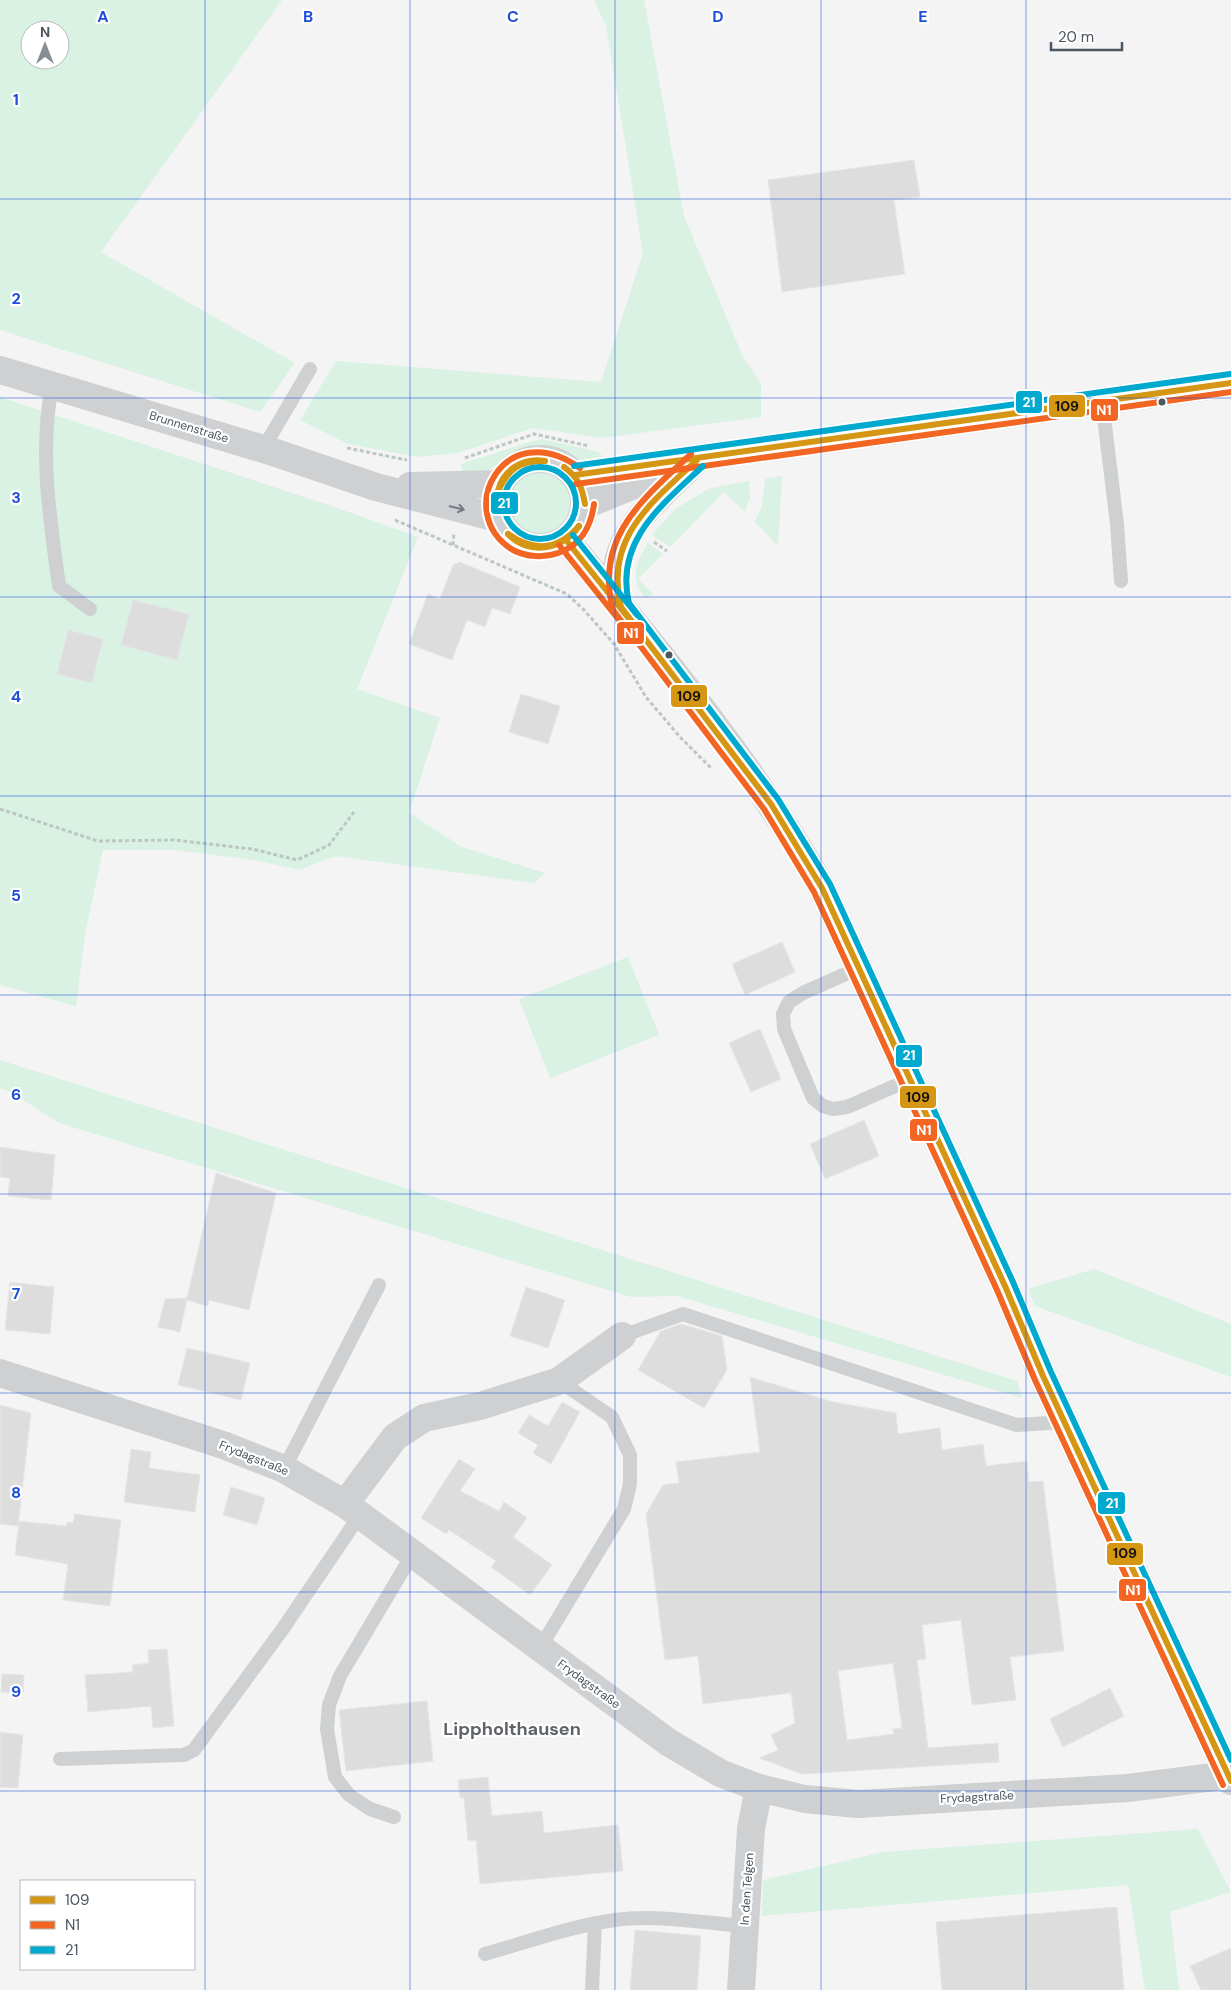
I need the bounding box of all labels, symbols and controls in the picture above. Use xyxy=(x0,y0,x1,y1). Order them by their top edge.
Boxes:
text: A xyxy=(97,6,109,27)
text: B xyxy=(303,6,313,27)
text: C xyxy=(507,6,519,27)
text: D xyxy=(712,6,724,27)
text: E xyxy=(918,6,928,27)
north arrow xyxy=(20,20,70,70)
scale bar xyxy=(1051,20,1122,52)
text: N xyxy=(40,23,50,41)
text: 20 m xyxy=(1058,27,1094,47)
text: 1 xyxy=(13,89,19,110)
text: 2 xyxy=(11,288,21,309)
line badge: 21 xyxy=(1015,390,1043,414)
text: 21 xyxy=(1022,393,1036,411)
line badge: 109 xyxy=(1048,394,1086,418)
text: 109 xyxy=(1055,397,1079,415)
unlabelled marker xyxy=(1157,397,1167,407)
line badge: N1 xyxy=(1090,398,1119,422)
text: N1 xyxy=(1096,401,1112,419)
street label: Brunnenstraße xyxy=(147,407,231,447)
text: 3 xyxy=(11,487,21,508)
line badge: 21 xyxy=(490,491,519,515)
text: 21 xyxy=(497,494,511,512)
one-way arrow xyxy=(449,503,465,513)
line badge: N1 xyxy=(616,621,645,645)
text: N1 xyxy=(623,624,639,642)
unlabelled marker xyxy=(664,650,674,660)
line badge: 109 xyxy=(670,684,708,708)
text: 4 xyxy=(11,686,21,707)
text: 109 xyxy=(677,687,701,705)
text: 5 xyxy=(11,885,21,906)
line badge: 21 xyxy=(895,1044,923,1068)
text: 21 xyxy=(902,1046,916,1064)
text: 6 xyxy=(11,1084,21,1105)
line badge: 109 xyxy=(899,1085,937,1109)
text: 109 xyxy=(906,1088,930,1106)
line badge: N1 xyxy=(909,1118,938,1142)
text: N1 xyxy=(916,1121,932,1139)
text: 7 xyxy=(12,1283,21,1304)
street label: Frydagstraße xyxy=(217,1437,291,1479)
text: 8 xyxy=(11,1482,21,1503)
line badge: 21 xyxy=(1097,1491,1126,1515)
text: 21 xyxy=(1105,1494,1119,1512)
line badge: 109 xyxy=(1106,1542,1144,1566)
text: 109 xyxy=(1113,1544,1137,1562)
line badge: N1 xyxy=(1118,1578,1147,1602)
text: N1 xyxy=(1125,1581,1141,1599)
street label: Frydagstraße xyxy=(554,1656,624,1712)
text: 9 xyxy=(11,1681,21,1702)
district label: Lippholthausen xyxy=(443,1717,581,1741)
street label: Frydagstraße xyxy=(940,1787,1014,1807)
street label: In den Telgen xyxy=(736,1852,758,1926)
legend xyxy=(20,1880,195,1970)
text: 109 xyxy=(65,1890,89,1910)
text: N1 xyxy=(65,1915,80,1935)
text: 21 xyxy=(65,1940,78,1960)

